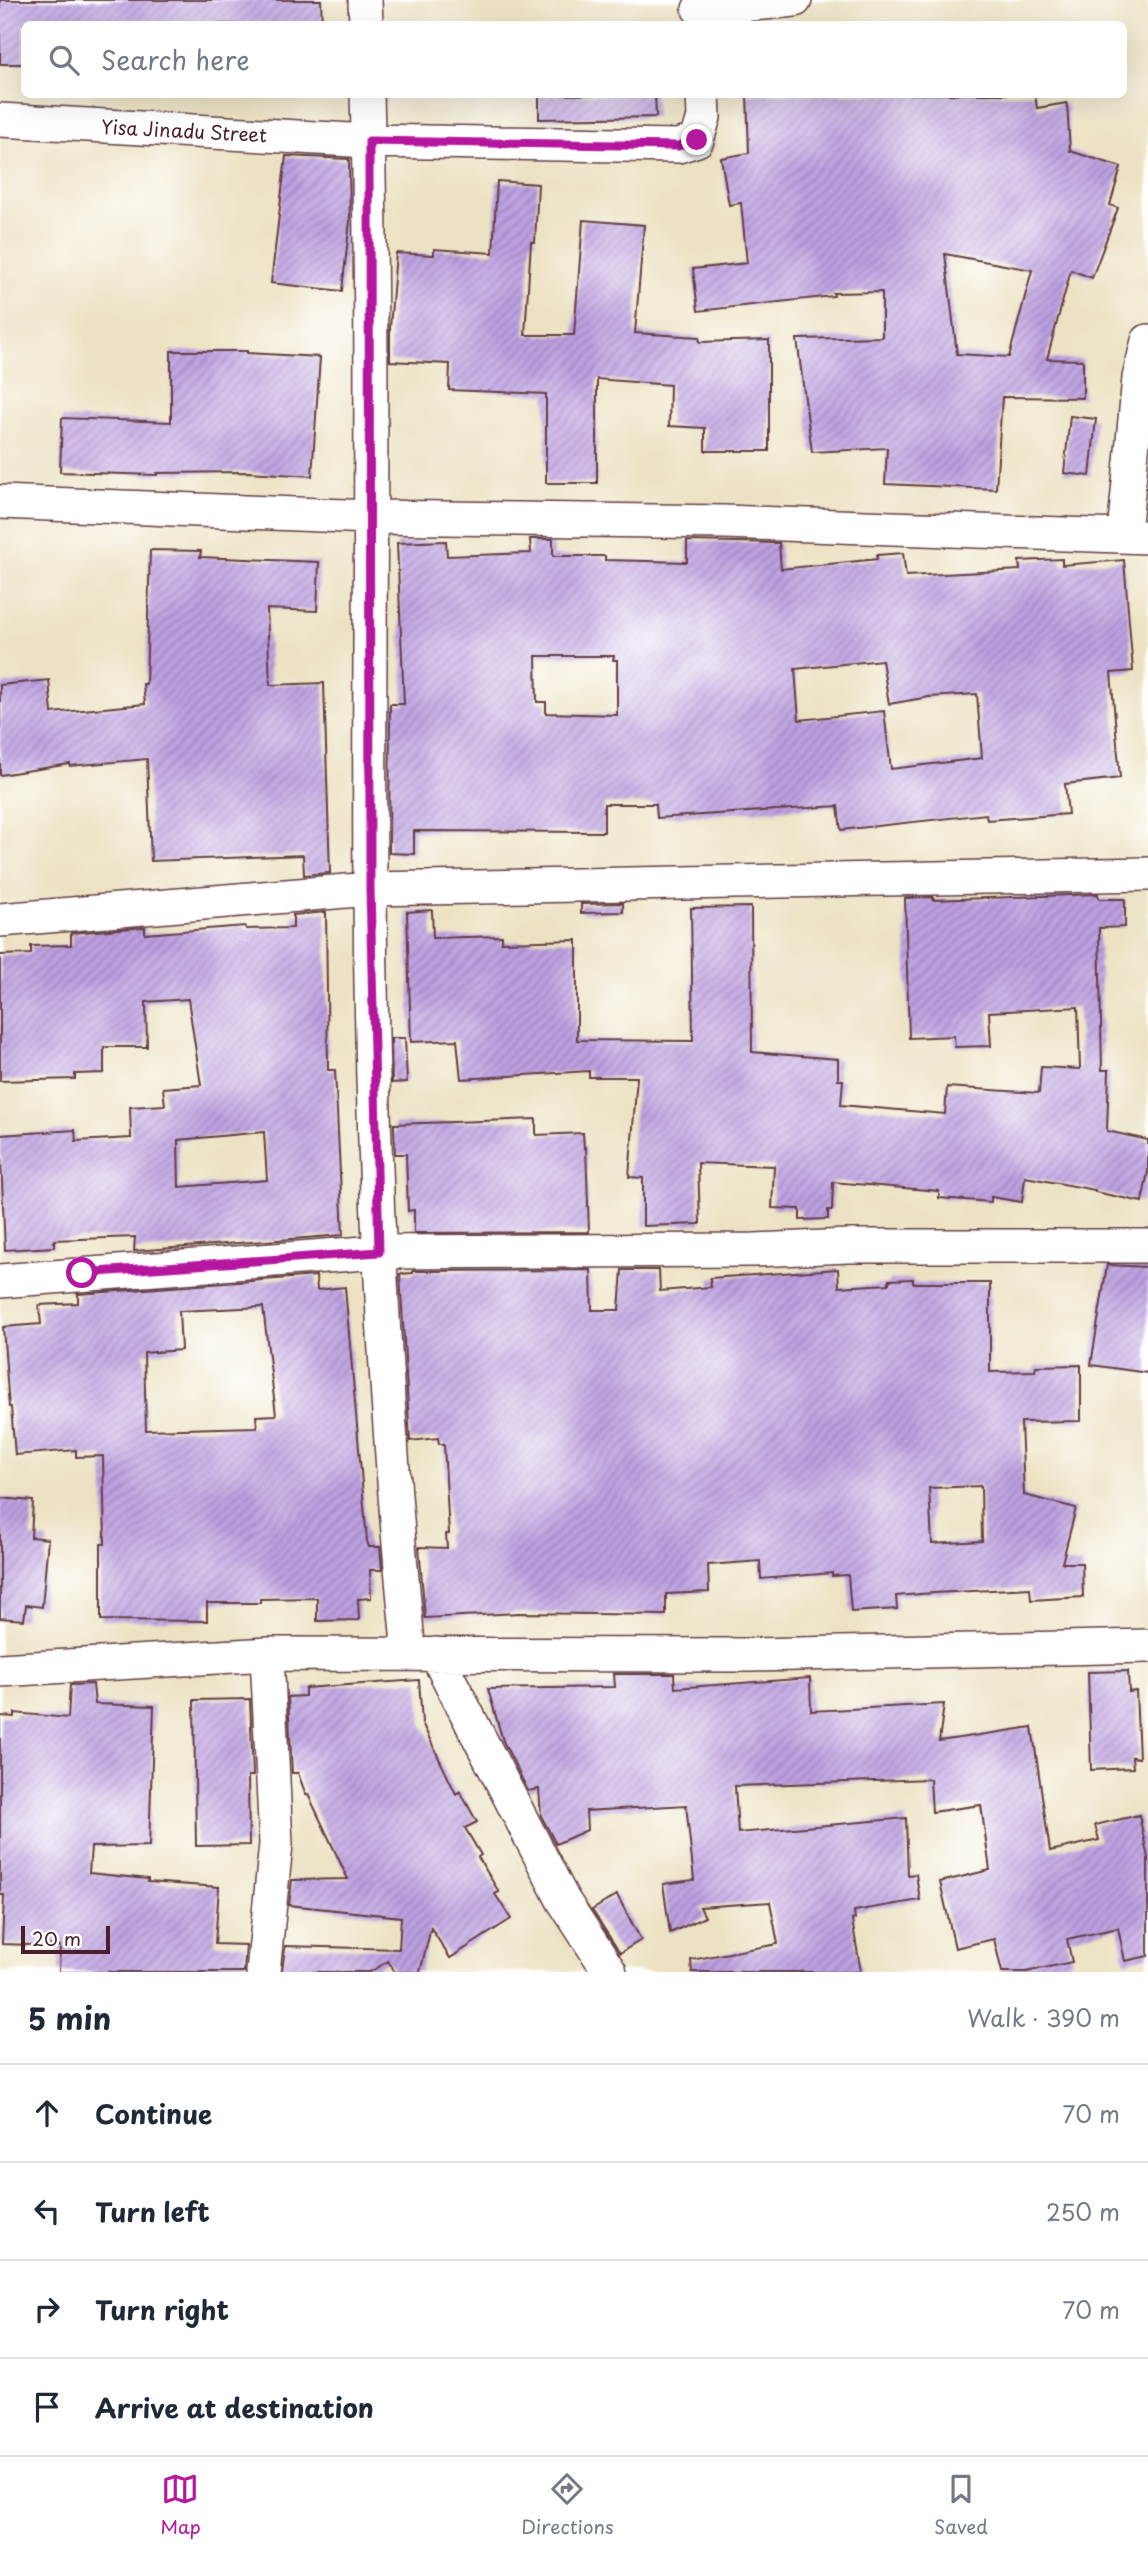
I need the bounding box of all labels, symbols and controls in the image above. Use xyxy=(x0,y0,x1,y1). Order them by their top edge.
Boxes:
search box xyxy=(21,21,1127,98)
text: Search here xyxy=(101,40,250,79)
icon: search xyxy=(45,41,83,79)
street label: Yisa Jinadu Street xyxy=(100,112,268,148)
route end xyxy=(681,124,712,155)
route start xyxy=(66,1257,97,1288)
scale bar xyxy=(21,1923,110,1955)
text: 20 m xyxy=(32,1924,81,1952)
text: 5 min xyxy=(28,1995,111,2040)
text: Walk · 390 m xyxy=(967,2000,1120,2035)
icon: ahead xyxy=(28,2094,66,2132)
text: Continue xyxy=(95,2094,212,2133)
text: 70 m xyxy=(1062,2096,1120,2131)
icon: left xyxy=(28,2192,66,2230)
text: Turn left xyxy=(95,2192,210,2231)
text: 250 m xyxy=(1046,2194,1120,2229)
icon: right xyxy=(28,2290,66,2328)
text: Turn right xyxy=(95,2290,229,2329)
text: 70 m xyxy=(1062,2292,1120,2327)
icon: arrive xyxy=(28,2388,66,2426)
text: Arrive at destination xyxy=(95,2388,374,2427)
tab: Map xyxy=(160,2470,201,2540)
tab: Directions xyxy=(521,2470,614,2540)
tab: Saved xyxy=(934,2470,988,2540)

